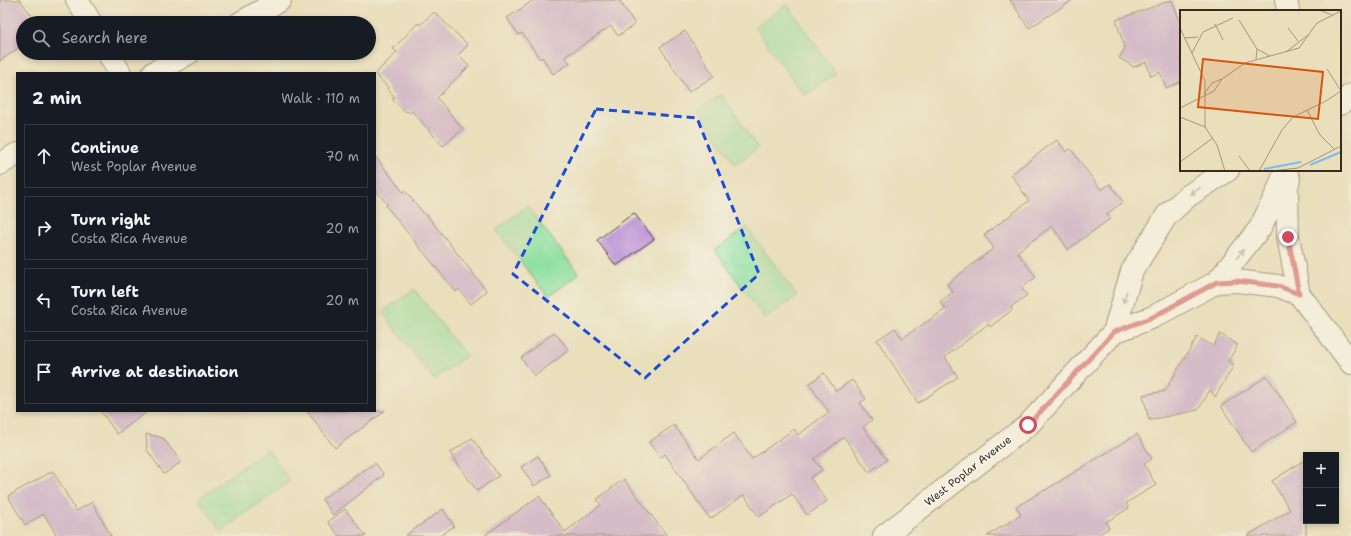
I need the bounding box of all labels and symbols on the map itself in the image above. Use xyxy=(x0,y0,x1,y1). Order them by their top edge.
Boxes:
inset map xyxy=(1180,10,1341,171)
one-way arrow xyxy=(1190,187,1201,195)
route end xyxy=(1279,228,1297,246)
one-way arrow xyxy=(1235,248,1244,259)
one-way arrow xyxy=(1120,290,1128,303)
route start xyxy=(1019,416,1037,434)
street label: West Poplar Avenue xyxy=(921,432,1015,510)

